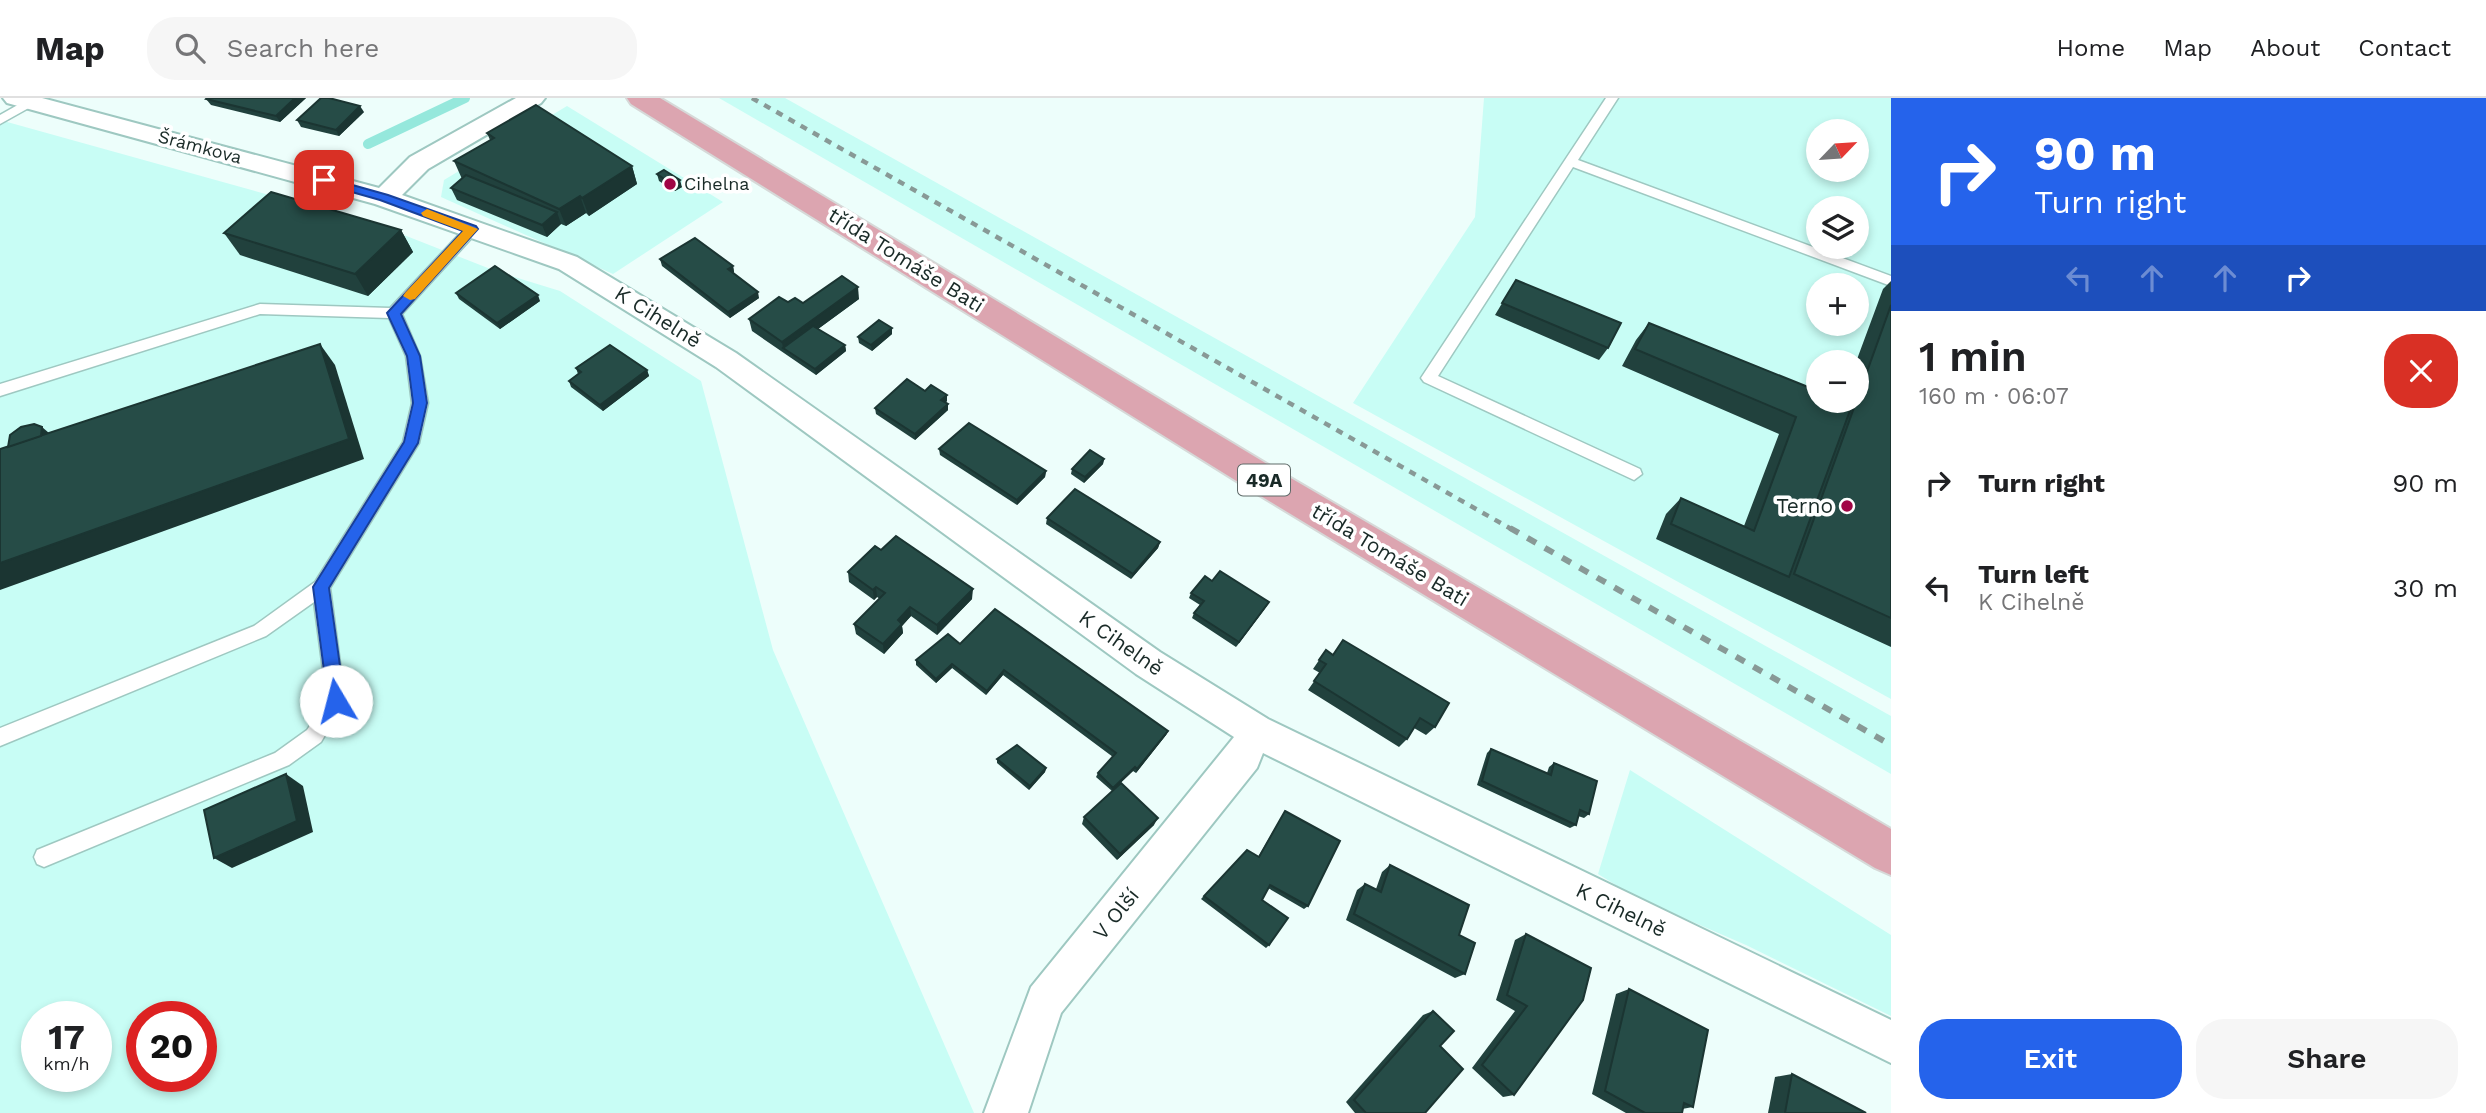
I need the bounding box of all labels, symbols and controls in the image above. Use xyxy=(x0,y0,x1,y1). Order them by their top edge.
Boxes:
search box xyxy=(147,17,637,80)
text: Map xyxy=(35,29,105,68)
icon: search xyxy=(171,29,209,67)
text: Search here xyxy=(227,33,379,63)
text: Home xyxy=(2057,34,2125,62)
text: Map xyxy=(2163,34,2212,62)
text: About xyxy=(2250,34,2320,62)
text: Contact xyxy=(2358,34,2451,62)
north arrow xyxy=(1806,119,1869,182)
map controls xyxy=(1806,119,1869,413)
text: 90 m xyxy=(2034,124,2156,182)
street label: Šrámkova xyxy=(156,125,244,168)
icon: right xyxy=(1919,126,2010,217)
pin xyxy=(294,150,354,210)
icon: arrive xyxy=(305,161,343,199)
place label: Cihelna xyxy=(684,173,750,194)
marker: Cihelna xyxy=(662,176,678,192)
text: Turn right xyxy=(2034,183,2186,221)
button: layers xyxy=(1806,196,1869,259)
street label: třída Tomáše Bati xyxy=(824,202,989,318)
icon: left xyxy=(2060,259,2098,297)
icon: ahead xyxy=(2133,259,2171,297)
icon: ahead xyxy=(2206,259,2244,297)
icon: right xyxy=(2279,259,2317,297)
button: + xyxy=(1806,273,1869,336)
street label: K Cihelně xyxy=(610,280,706,353)
text: 1 min xyxy=(1919,332,2027,381)
button: close xyxy=(2384,334,2458,408)
button: − xyxy=(1806,350,1869,413)
text: 160 m · 06:07 xyxy=(1919,383,2069,410)
road number: 49A xyxy=(1238,464,1290,496)
icon: right xyxy=(1919,464,1957,502)
text: Turn right xyxy=(1978,468,2105,498)
text: 90 m xyxy=(2392,468,2458,498)
place label: Terno xyxy=(1776,493,1833,518)
street label: třída Tomáše Bati xyxy=(1307,498,1473,611)
marker: Terno xyxy=(1839,498,1855,514)
text: Turn left xyxy=(1978,559,2089,589)
icon: left xyxy=(1919,569,1957,607)
text: 30 m xyxy=(2393,573,2458,603)
text: K Cihelně xyxy=(1978,589,2085,616)
street label: K Cihelně xyxy=(1074,604,1168,681)
position arrow xyxy=(299,664,373,738)
street label: K Cihelně xyxy=(1572,877,1670,942)
street label: V Olší xyxy=(1087,883,1144,944)
speed limit sign: 20 xyxy=(126,1001,217,1092)
text: 17 xyxy=(48,1016,85,1058)
button: Exit xyxy=(1919,1019,2182,1099)
button: Share xyxy=(2196,1019,2458,1099)
text: km/h xyxy=(43,1053,90,1074)

